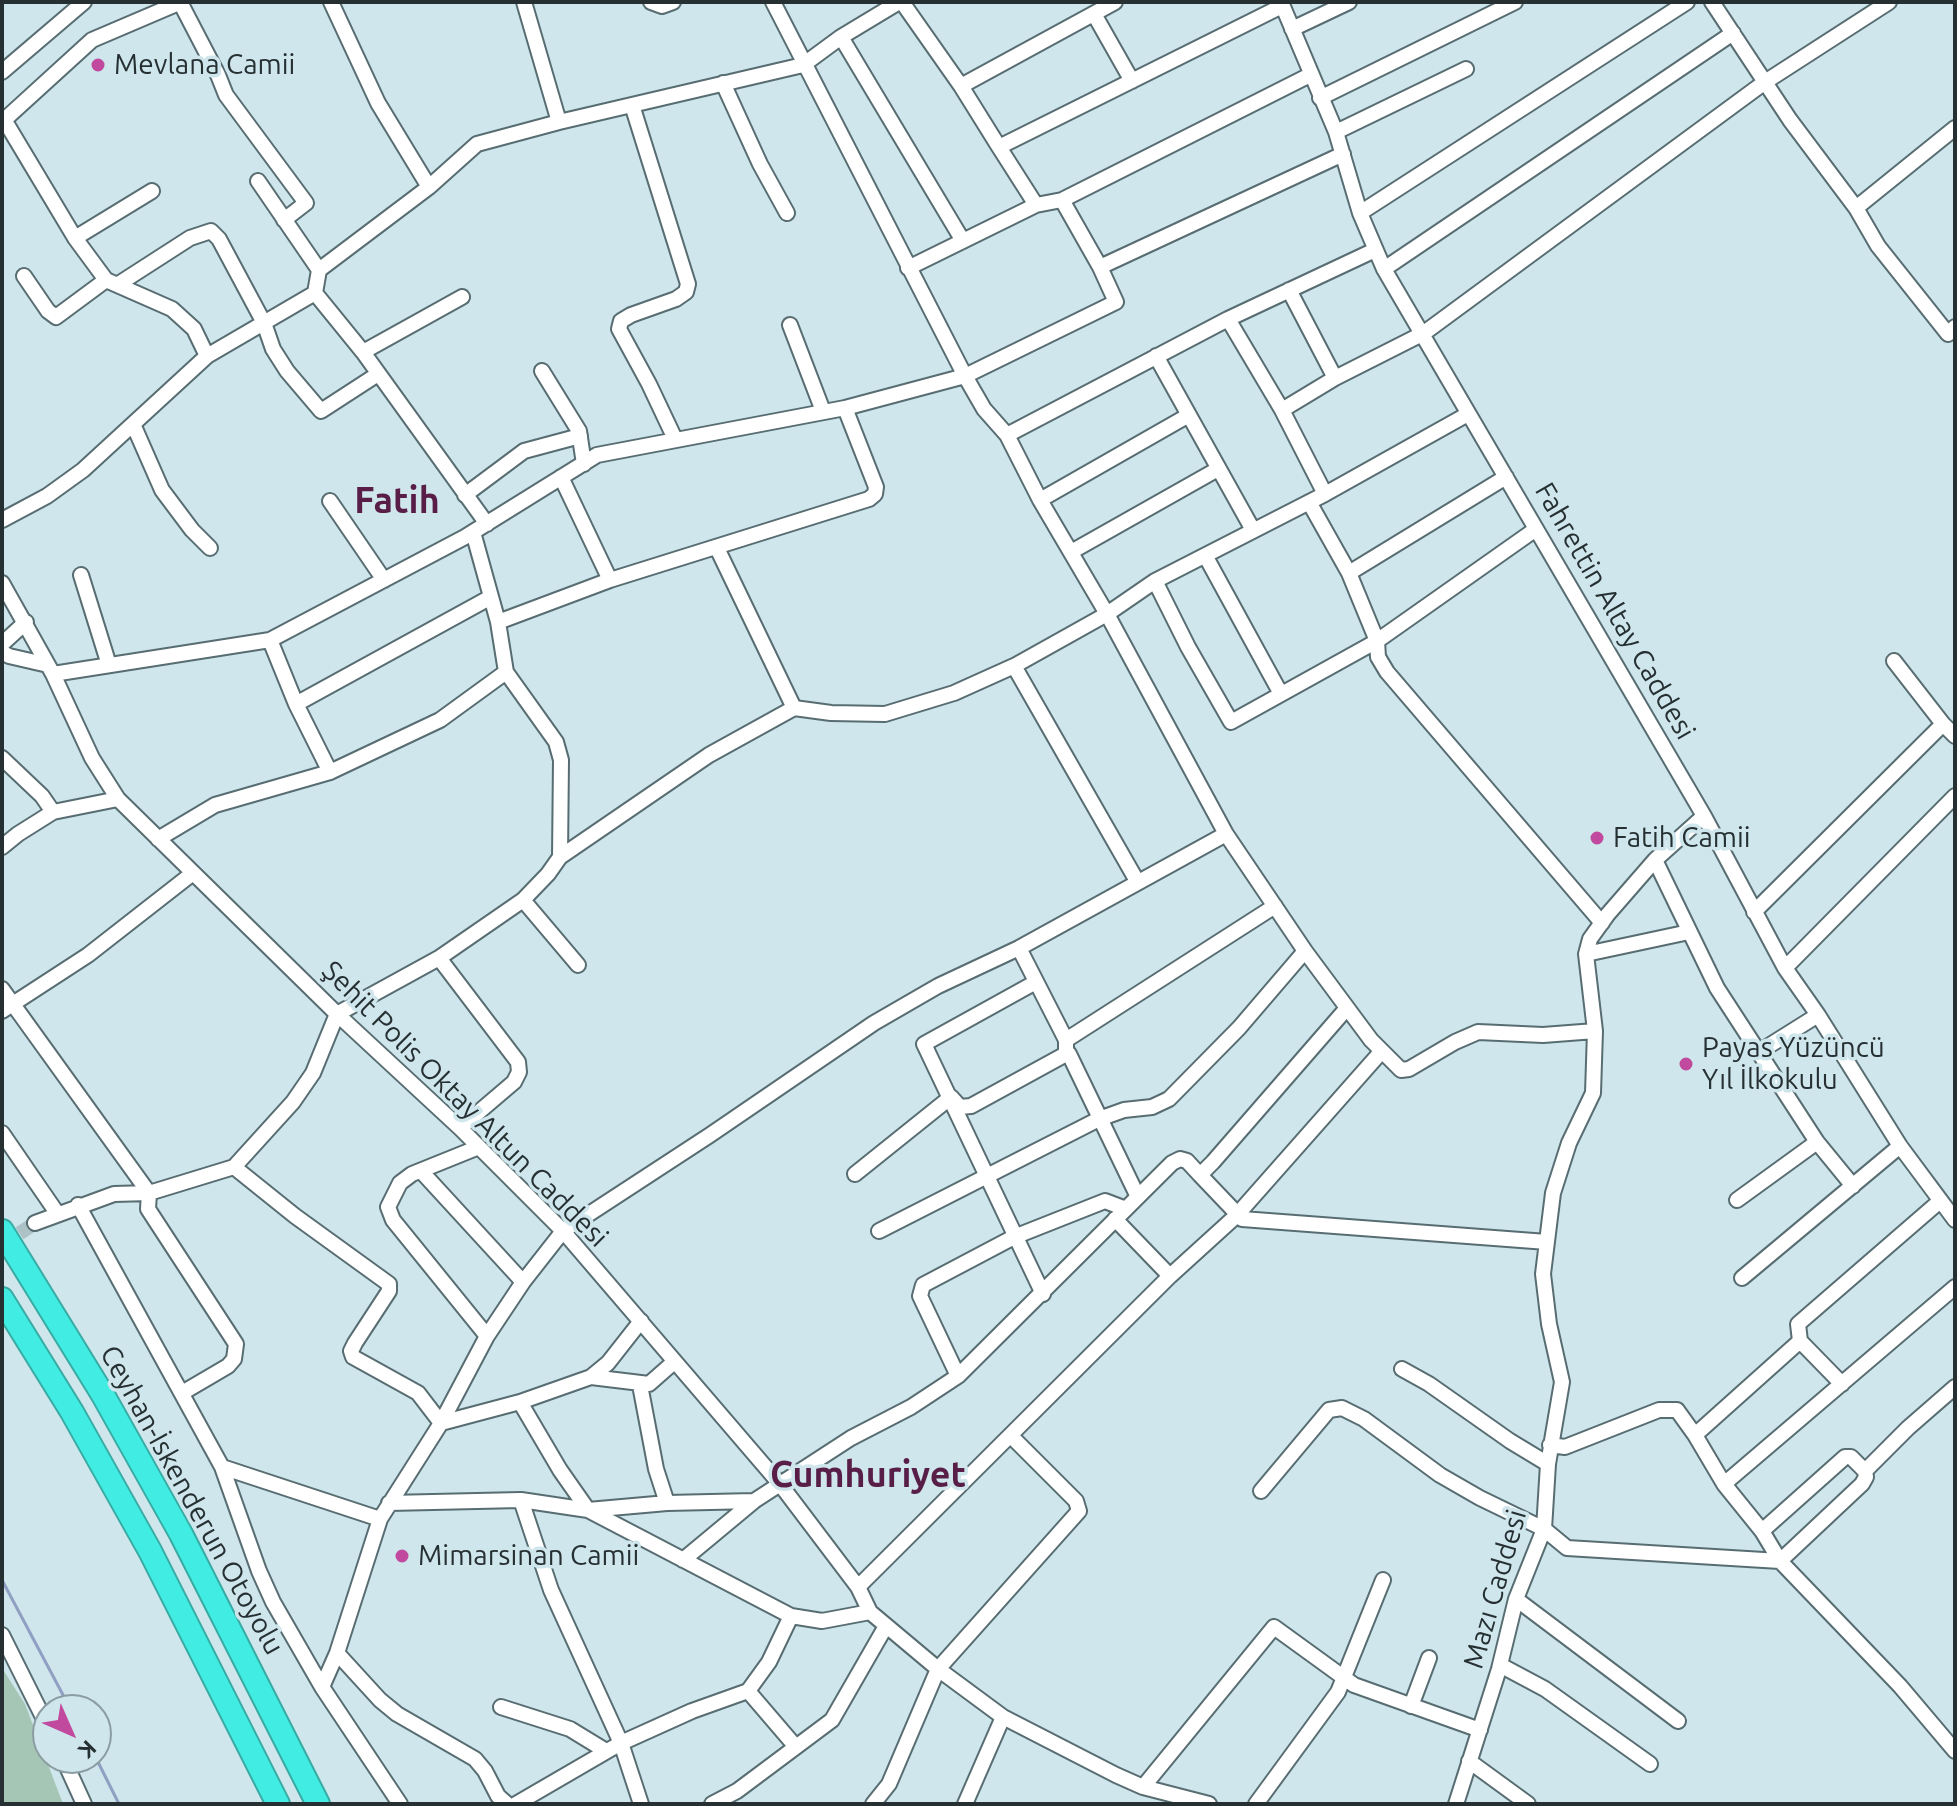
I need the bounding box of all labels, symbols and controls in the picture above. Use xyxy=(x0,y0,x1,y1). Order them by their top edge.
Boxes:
place label: Mevlana Camii xyxy=(114,48,295,82)
marker: Mevlana Camii xyxy=(89,56,107,74)
street label: Fahrettin Altay Caddesi xyxy=(1528,477,1702,745)
district label: Fatih xyxy=(354,479,440,523)
place label: Fatih Camii xyxy=(1613,821,1751,855)
marker: Fatih Camii xyxy=(1588,829,1606,847)
street label: Şehit Polis Oktay Altun Caddesi xyxy=(315,954,615,1254)
place label: Payas Yüzüncü Yıl İlkokulu xyxy=(1702,1031,1885,1097)
marker: Payas Yüzüncü Yıl İlkokulu xyxy=(1677,1055,1695,1073)
street label: Ceyhan-İskenderun Otoyolu xyxy=(93,1340,291,1660)
district label: Cumhuriyet xyxy=(770,1453,966,1497)
street label: Mazı Caddesi xyxy=(1456,1506,1534,1672)
place label: Mimarsinan Camii xyxy=(418,1539,639,1573)
marker: Mimarsinan Camii xyxy=(393,1547,411,1565)
north arrow xyxy=(32,1694,112,1774)
text: K xyxy=(74,1736,102,1764)

